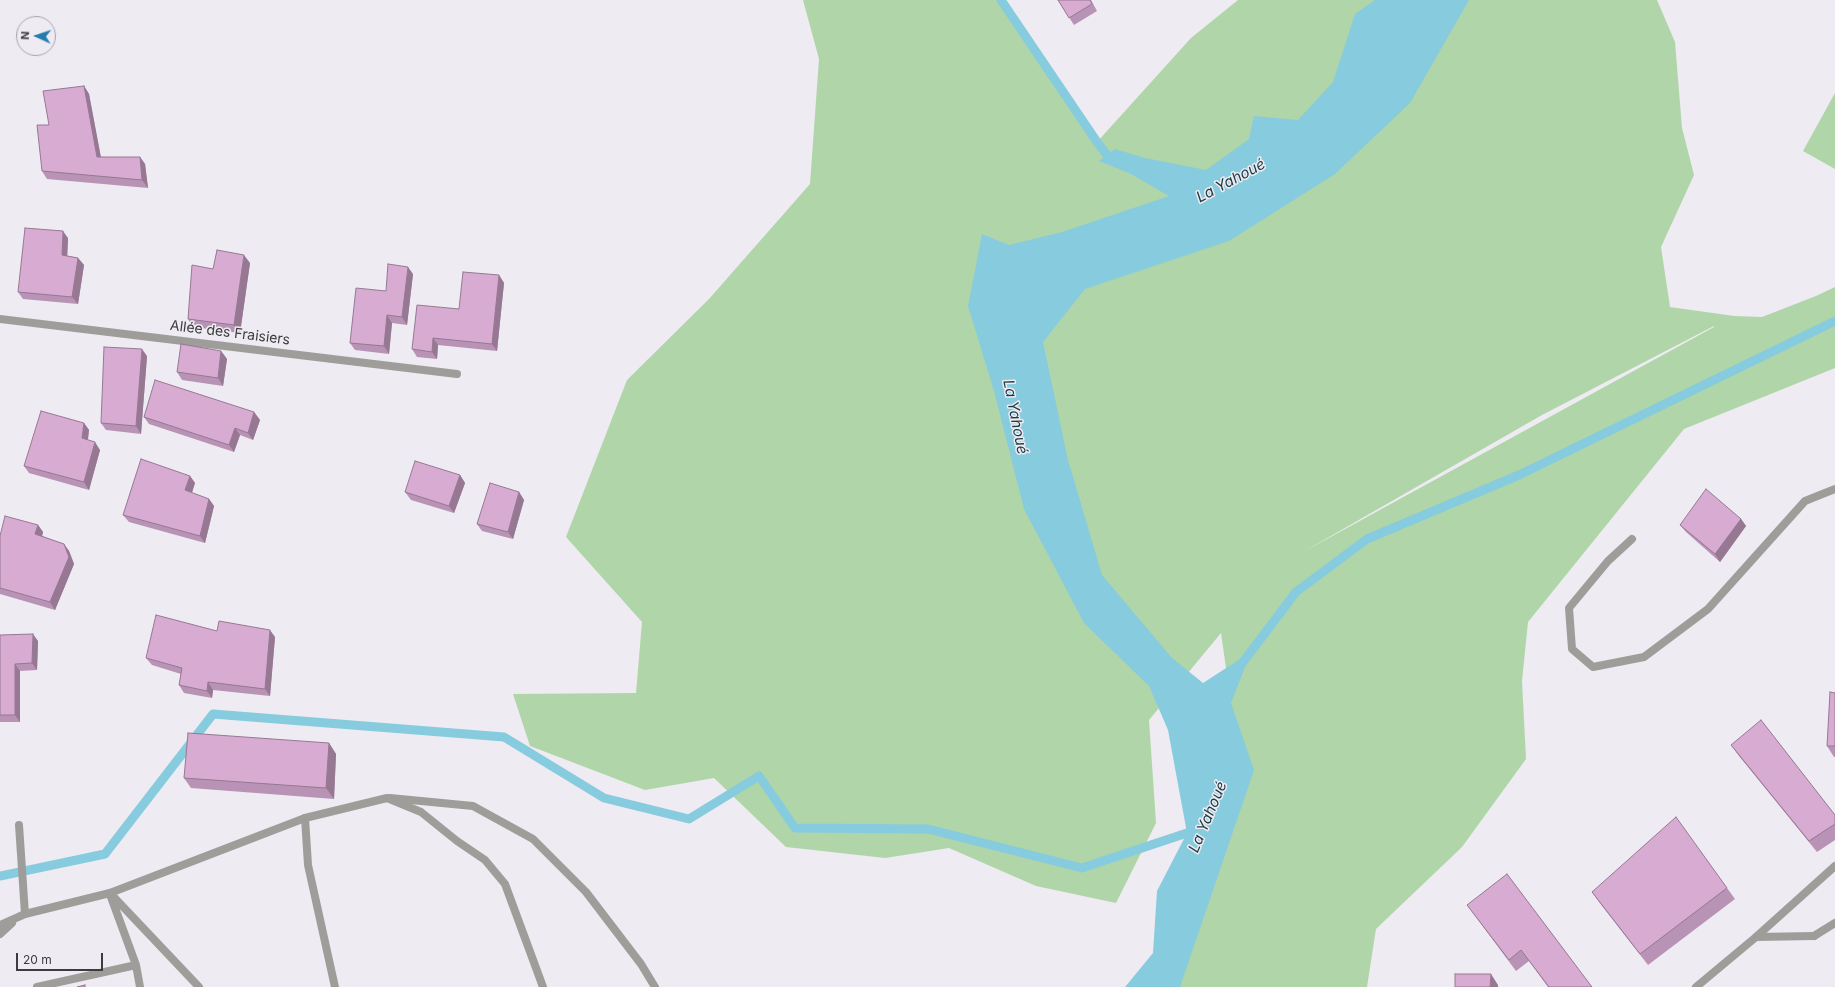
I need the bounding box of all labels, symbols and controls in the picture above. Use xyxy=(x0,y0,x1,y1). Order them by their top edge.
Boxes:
north arrow xyxy=(16,16,56,56)
text: N xyxy=(18,31,32,40)
water label: La Yahoué xyxy=(1193,155,1269,207)
street label: Allée des Fraisiers xyxy=(169,317,291,349)
water label: La Yahoué xyxy=(999,378,1031,456)
water label: La Yahoué xyxy=(1185,779,1231,855)
scale bar xyxy=(18,945,105,971)
text: 20 m xyxy=(23,952,52,967)

